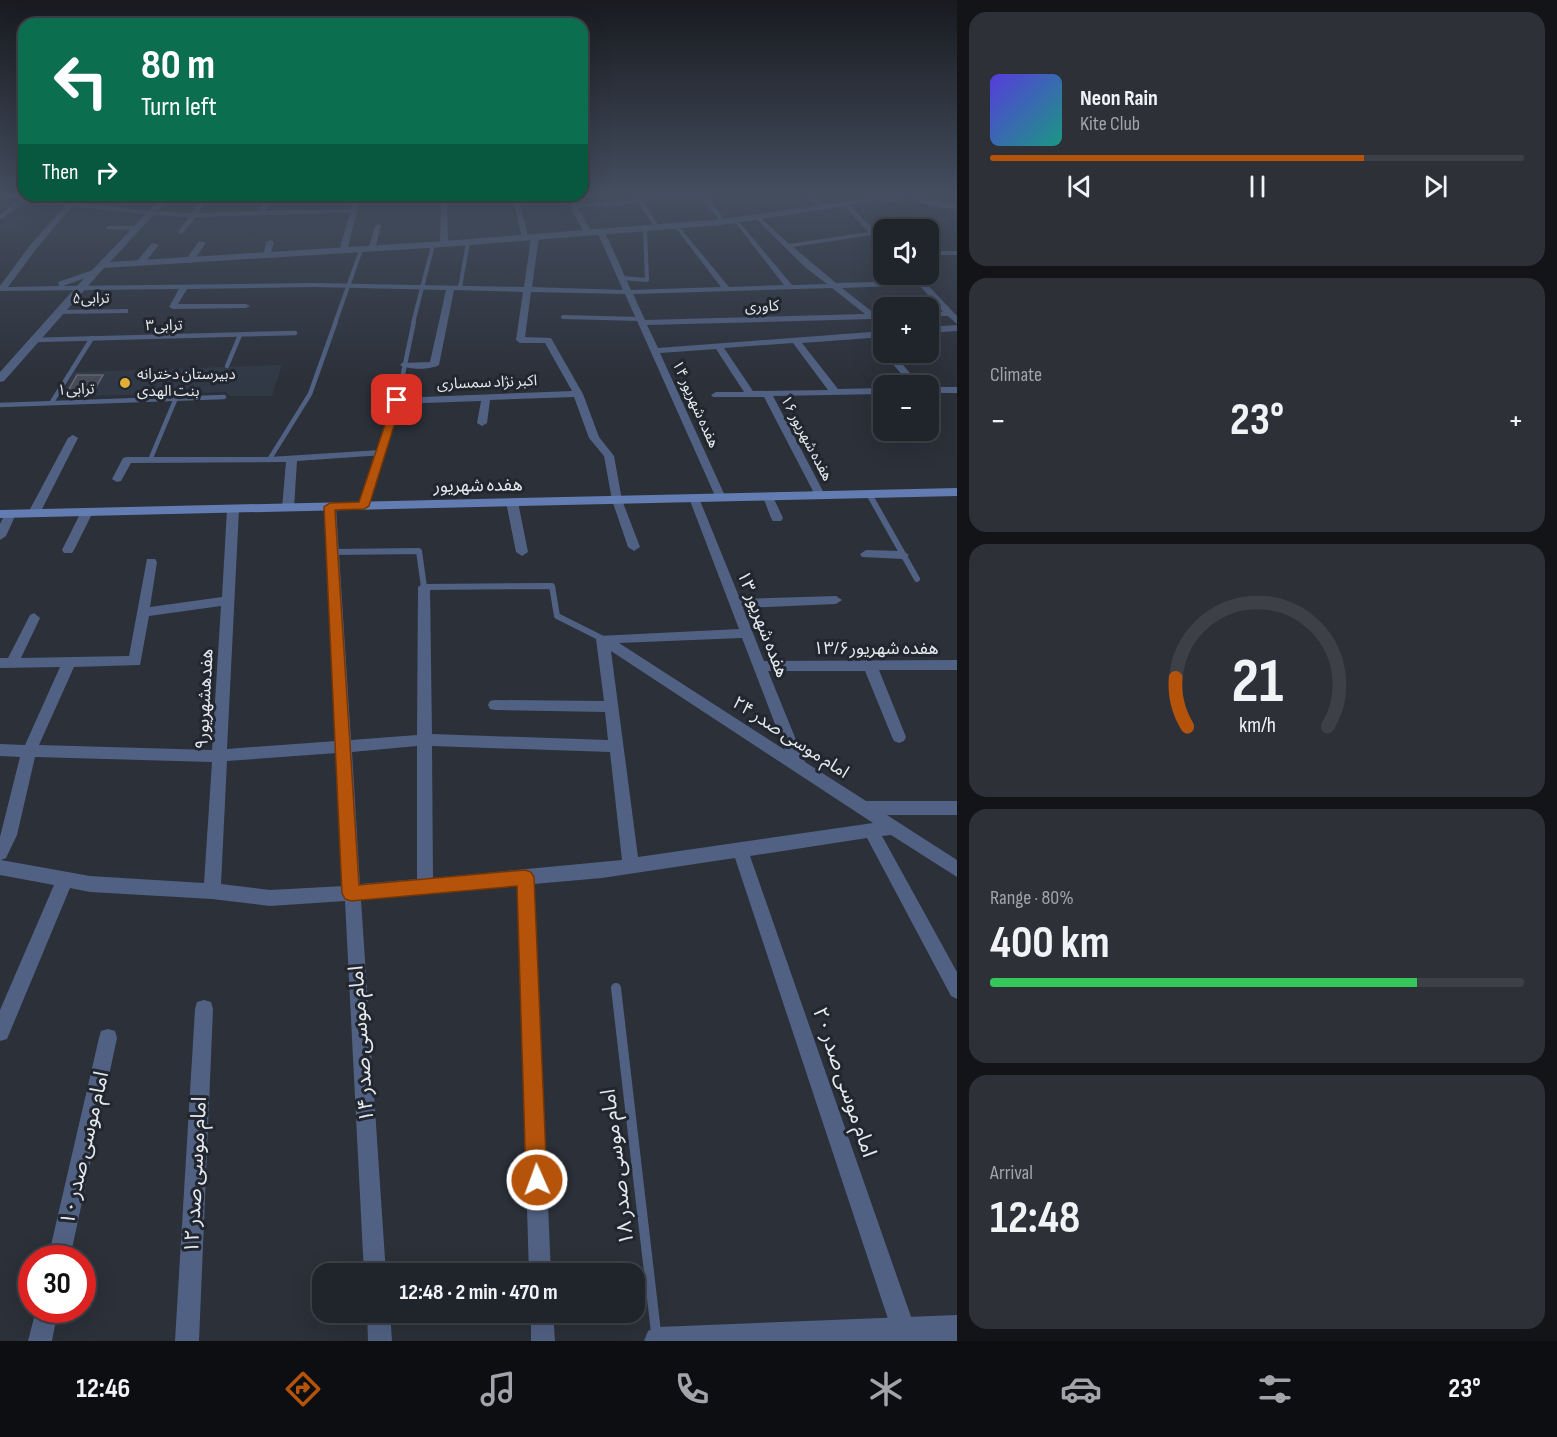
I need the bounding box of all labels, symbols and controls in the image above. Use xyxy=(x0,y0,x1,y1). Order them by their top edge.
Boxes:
text: 80 m xyxy=(141,40,215,91)
icon: left xyxy=(42,42,120,120)
text: Neon Rain xyxy=(1080,85,1158,112)
text: Turn left xyxy=(141,91,217,123)
text: Kite Club xyxy=(1080,112,1140,136)
icon: right xyxy=(90,156,123,189)
text: Then xyxy=(42,159,78,186)
icon: previous xyxy=(1063,170,1096,203)
icon: pause xyxy=(1241,170,1274,203)
icon: next xyxy=(1419,170,1452,203)
map controls xyxy=(873,219,939,441)
button: sound xyxy=(873,219,939,285)
street label: ترابی۵ xyxy=(72,289,110,308)
street label: کاوری xyxy=(745,296,780,317)
button: + xyxy=(873,297,939,363)
street label: ترابی۳ xyxy=(145,316,183,335)
street label: هفده شهریور ۱۴ xyxy=(668,357,723,451)
text: Climate xyxy=(990,363,1042,387)
place label: دبیرستان دخترانه بنت الهدی xyxy=(137,365,236,401)
street label: اکبر نژاد سمساری xyxy=(437,371,538,394)
pin xyxy=(371,374,422,425)
button: − xyxy=(873,375,939,441)
marker: دبیرستان دخترانه بنت الهدی xyxy=(118,376,132,390)
street label: ترابی۱ xyxy=(57,379,95,400)
icon: arrive xyxy=(380,383,413,416)
street label: هفده شهریور ۱۶ xyxy=(776,392,837,484)
text: 23° xyxy=(1230,393,1284,448)
text: − xyxy=(990,401,1006,441)
text: + xyxy=(1508,401,1524,441)
street label: هفده شهریور xyxy=(432,474,523,497)
street label: هفده شهریور ۱۳ xyxy=(733,568,793,681)
street label: هفده شهریور۱۳/۶ xyxy=(813,638,939,659)
text: 21 xyxy=(1231,646,1283,721)
street label: هفدهشهریور۹ xyxy=(191,648,218,750)
street label: امام موسی صدر ۲۴ xyxy=(727,692,853,785)
text: km/h xyxy=(1238,714,1276,739)
text: Range · 80% xyxy=(990,886,1074,910)
text: 400 km xyxy=(990,916,1110,971)
street label: امام موسی صدر ۱۴ xyxy=(344,965,382,1123)
street label: امام موسی صدر ۲۰ xyxy=(804,1004,882,1161)
street label: امام موسی صدر ۱۰ xyxy=(55,1069,117,1228)
street label: امام موسی صدر ۱۸ xyxy=(596,1087,642,1246)
street label: امام موسی صدر ۱۲ xyxy=(179,1096,215,1254)
position arrow xyxy=(505,1148,569,1212)
text: Arrival xyxy=(990,1161,1033,1185)
text: 12:48 xyxy=(990,1191,1080,1246)
speed limit sign: 30 xyxy=(18,1245,96,1323)
text: 12:48 · 2 min · 470 m xyxy=(399,1279,558,1306)
icon: directions xyxy=(282,1368,324,1410)
icon: music xyxy=(477,1368,519,1410)
icon: phone xyxy=(671,1368,713,1410)
icon: climate xyxy=(865,1368,907,1410)
icon: car xyxy=(1060,1368,1102,1410)
icon: filters xyxy=(1254,1368,1296,1410)
text: 12:46 xyxy=(76,1373,130,1405)
text: 23° xyxy=(1448,1373,1481,1405)

